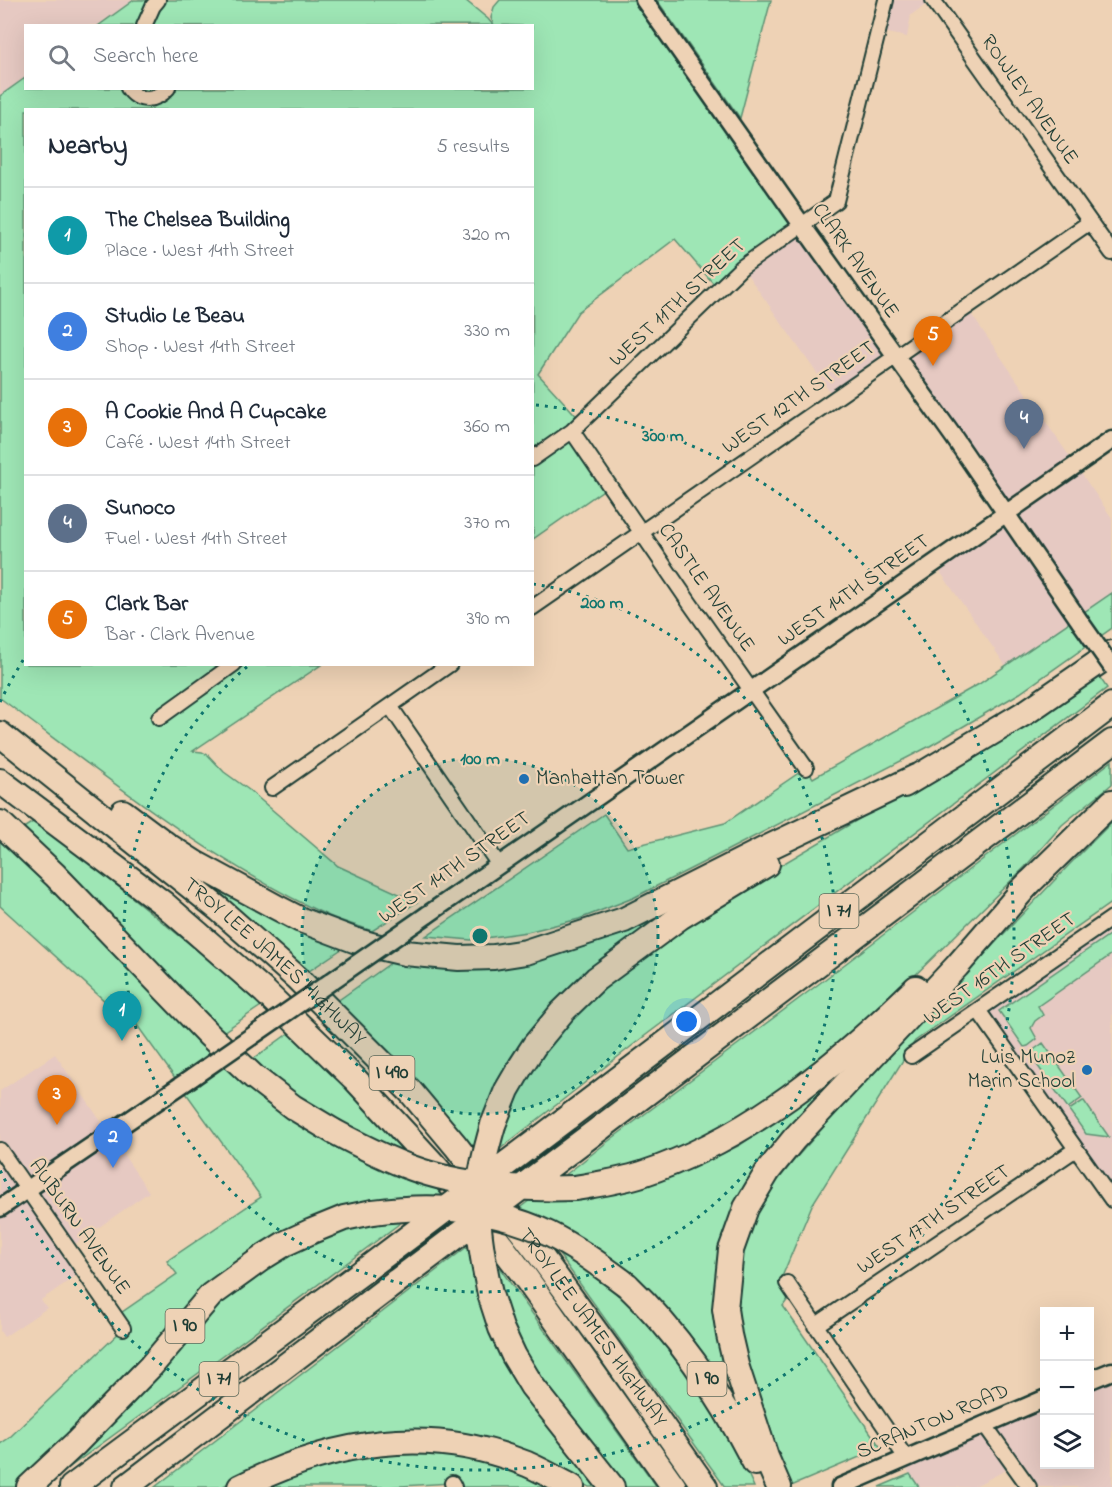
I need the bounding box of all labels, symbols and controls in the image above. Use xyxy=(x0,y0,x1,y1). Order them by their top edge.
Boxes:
search box xyxy=(24,24,534,90)
street label: ROWLEY AVENUE xyxy=(973,29,1085,171)
icon: search xyxy=(45,41,78,74)
text: Search here xyxy=(93,41,198,73)
text: Nearby xyxy=(48,128,127,166)
text: 5 results xyxy=(437,133,510,162)
street label: CLARK AVENUE xyxy=(804,197,906,325)
text: The Chelsea Building xyxy=(105,205,290,237)
text: 1 xyxy=(64,221,71,250)
text: 320 m xyxy=(463,221,510,250)
street label: WEST 11TH STREET xyxy=(603,232,753,374)
text: Place · West 14th Street xyxy=(105,237,294,266)
text: Studio Le Beau xyxy=(105,301,245,333)
pin: 5 xyxy=(914,316,952,366)
text: 2 xyxy=(63,317,72,346)
text: 330 m xyxy=(464,317,510,346)
text: Shop · West 14th Street xyxy=(105,333,295,362)
street label: WEST 12TH STREET xyxy=(716,334,882,462)
text: A Cookie And A Cupcake xyxy=(105,397,326,429)
pin: 4 xyxy=(1004,400,1044,449)
text: 3 xyxy=(63,413,72,442)
text: 360 m xyxy=(464,413,510,442)
text: 300 m xyxy=(641,424,684,450)
text: Café · West 14th Street xyxy=(105,429,291,458)
text: Sunoco xyxy=(105,493,175,525)
text: 4 xyxy=(63,509,72,538)
text: 370 m xyxy=(464,509,510,538)
street label: CASTLE AVENUE xyxy=(650,517,762,659)
text: Fuel · West 14th Street xyxy=(105,525,287,554)
street label: WEST 14TH STREET xyxy=(772,527,936,655)
text: Clark Bar xyxy=(105,589,188,621)
text: 200 m xyxy=(580,591,624,617)
text: 5 xyxy=(62,605,73,634)
text: 390 m xyxy=(467,605,510,634)
text: Bar · Clark Avenue xyxy=(105,621,255,650)
text: 100 m xyxy=(460,747,500,773)
place label: Manhattan Tower xyxy=(536,764,685,794)
marker: Manhattan Tower xyxy=(517,772,531,786)
street label: WEST 14TH STREET xyxy=(373,804,537,932)
street label: TROY LEE JAMES HIGHWAY xyxy=(176,871,373,1054)
road number: I 71 xyxy=(820,894,858,928)
street label: WEST 16TH STREET xyxy=(918,905,1082,1033)
centre of rings xyxy=(470,926,490,946)
pin: 1 xyxy=(102,992,142,1041)
your location xyxy=(672,1007,701,1036)
place label: Luis Munoz Marin School xyxy=(968,1043,1075,1097)
road number: I 490 xyxy=(370,1056,414,1090)
marker: Luis Munoz Marin School xyxy=(1080,1063,1094,1077)
pin: 3 xyxy=(38,1076,76,1125)
pin: 2 xyxy=(94,1118,132,1168)
street label: AUBURN AVENUE xyxy=(21,1153,137,1301)
street label: WEST 17TH STREET xyxy=(851,1157,1017,1283)
street label: TROY LEE JAMES HIGHWAY xyxy=(510,1222,674,1434)
map controls xyxy=(1040,1307,1094,1469)
button: + xyxy=(1040,1307,1094,1361)
road number: I 90 xyxy=(166,1309,204,1343)
button: − xyxy=(1040,1361,1094,1415)
road number: I 71 xyxy=(200,1362,238,1396)
road number: I 90 xyxy=(688,1362,726,1396)
street label: SCRANTON ROAD xyxy=(852,1376,1014,1468)
button: layers xyxy=(1040,1415,1094,1469)

